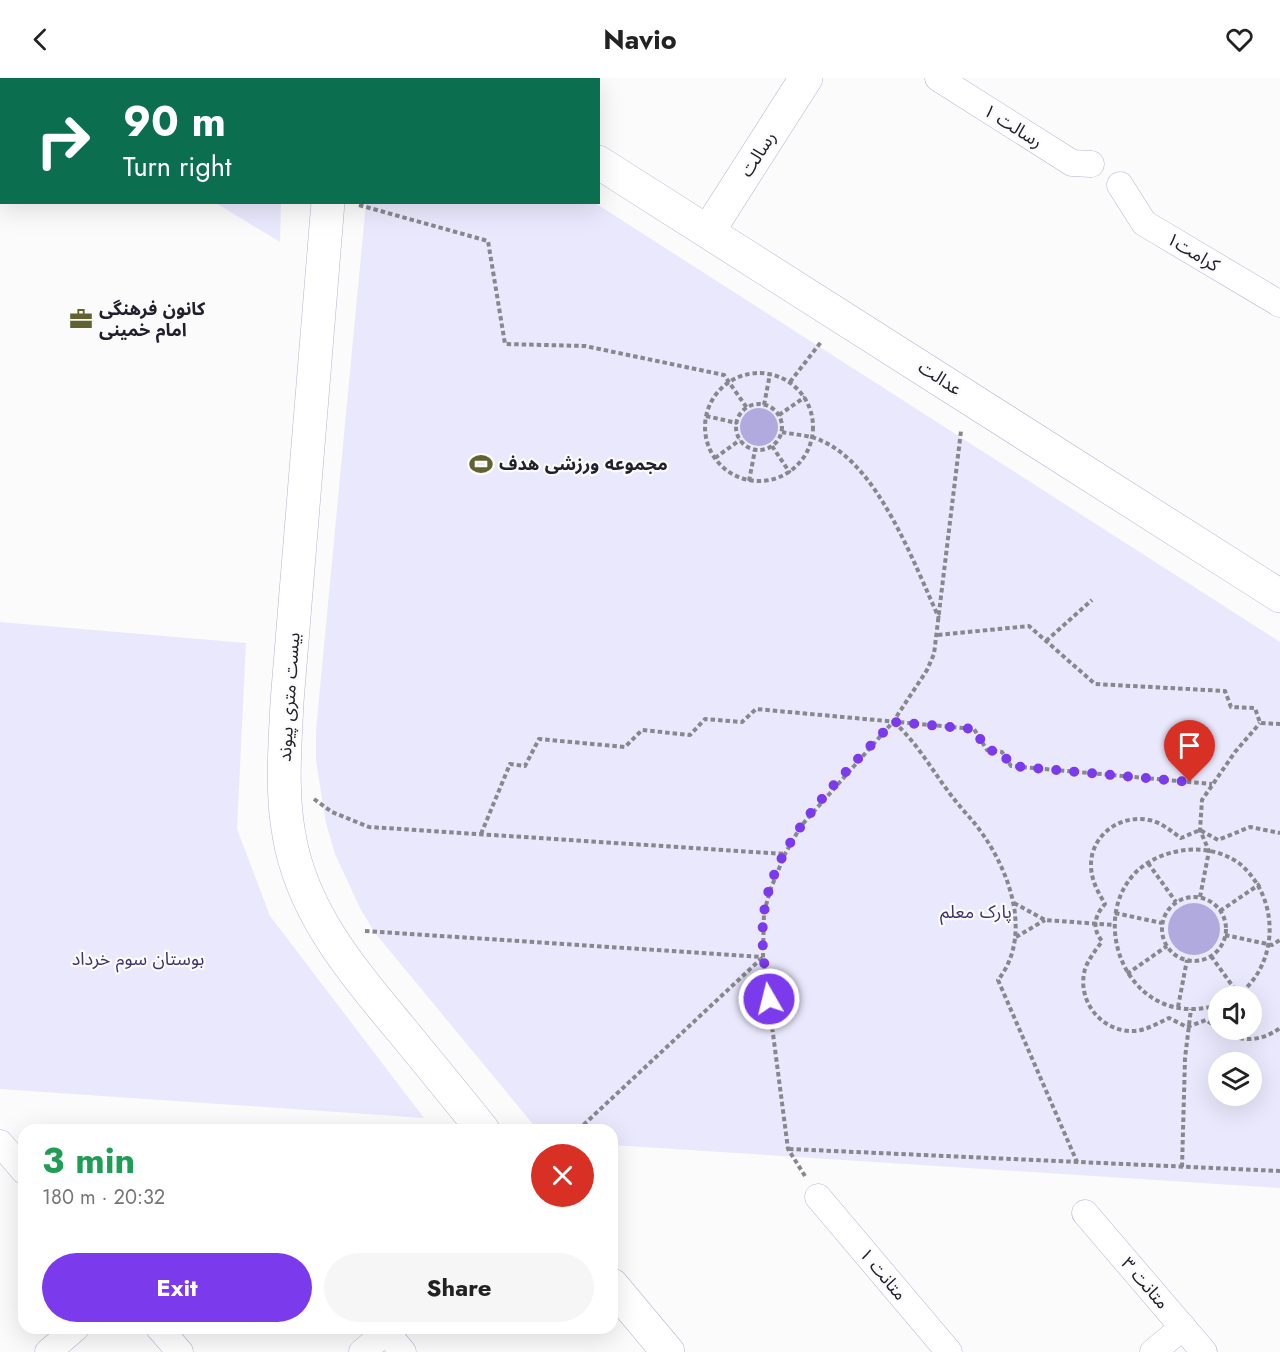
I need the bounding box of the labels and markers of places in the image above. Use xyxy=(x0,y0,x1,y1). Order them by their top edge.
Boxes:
place label: کانون فرهنگی امام خمینی xyxy=(99,296,206,343)
office icon: کانون فرهنگی امام خمینی xyxy=(68,306,94,332)
sports icon: مجموعه ورزشی هدف xyxy=(468,451,494,477)
place label: مجموعه ورزشی هدف xyxy=(499,451,668,477)
pin xyxy=(1164,720,1215,782)

